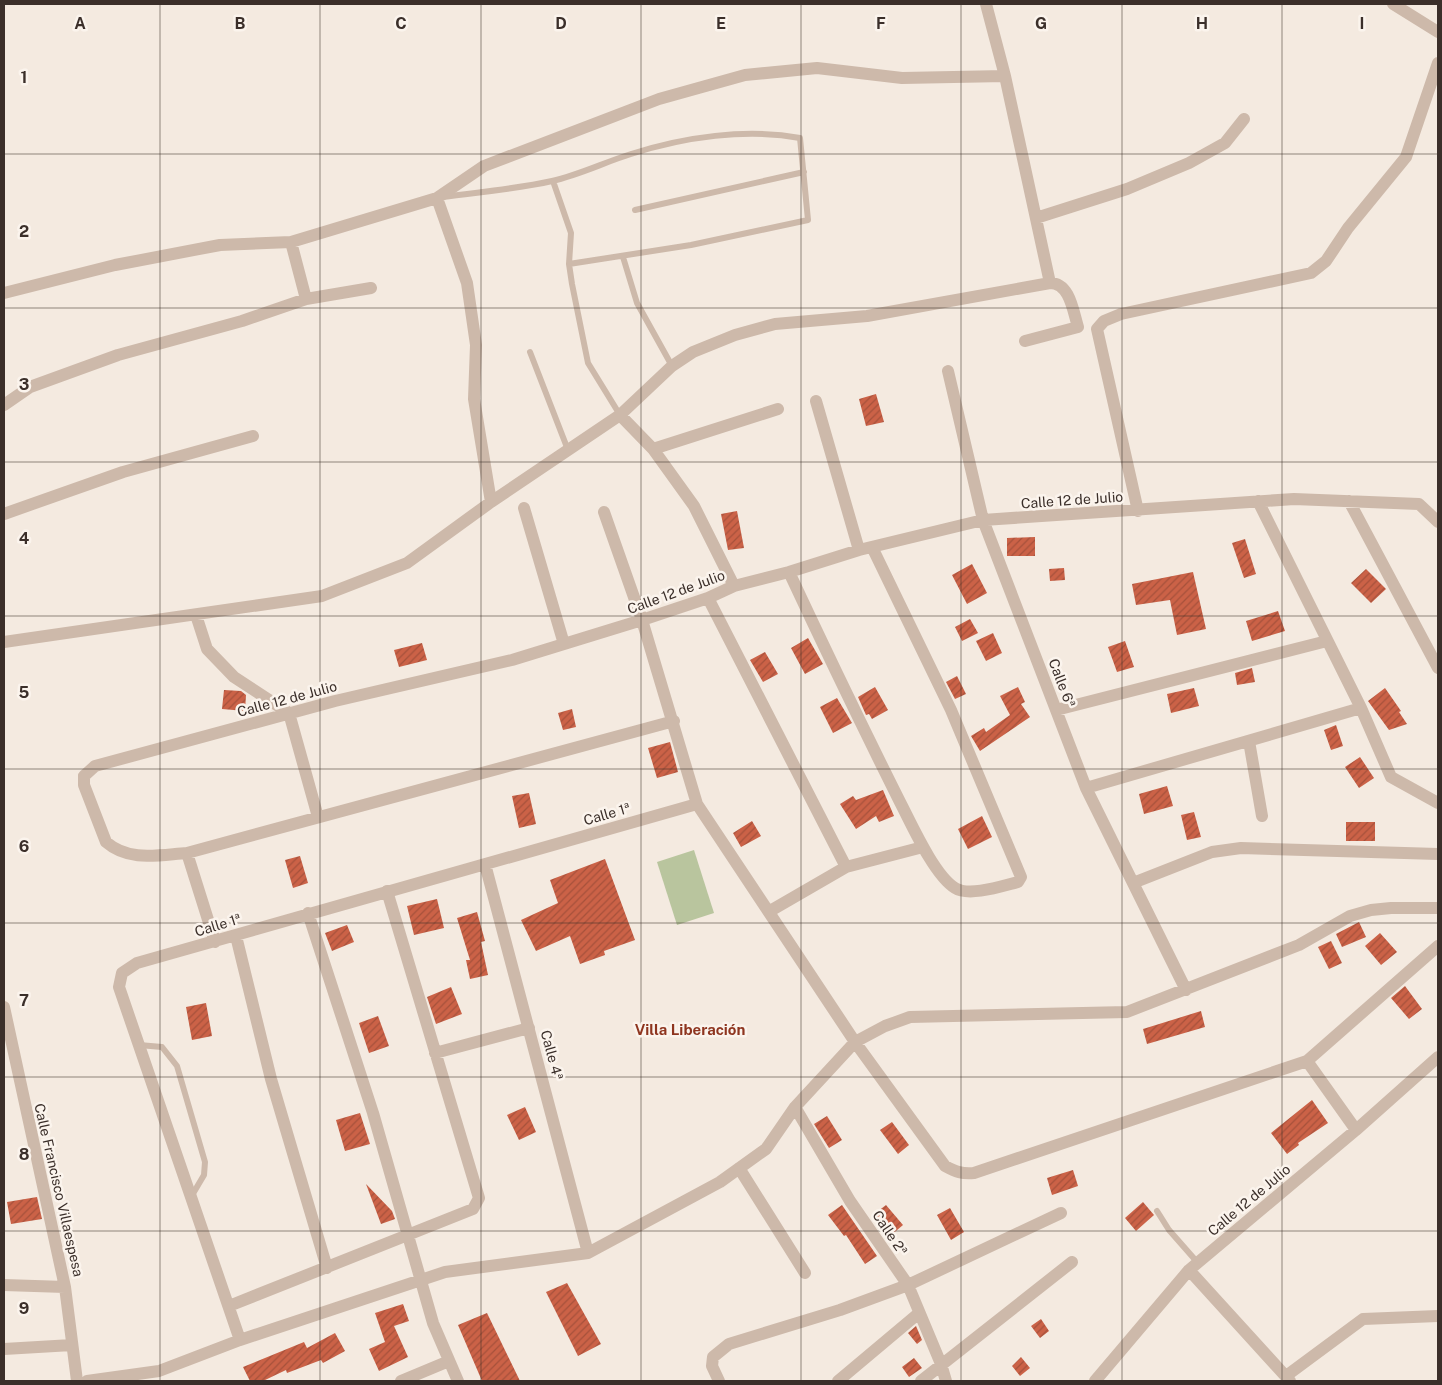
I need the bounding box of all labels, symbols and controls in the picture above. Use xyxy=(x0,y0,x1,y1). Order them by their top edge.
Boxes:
text: A xyxy=(74,14,86,33)
text: B xyxy=(235,14,246,33)
text: C xyxy=(395,14,407,33)
text: D xyxy=(555,14,567,33)
text: E xyxy=(716,14,726,33)
text: F xyxy=(876,14,886,33)
text: G xyxy=(1035,14,1047,33)
text: H xyxy=(1196,14,1208,33)
text: I xyxy=(1360,14,1364,33)
text: 1 xyxy=(21,68,27,87)
text: 2 xyxy=(19,222,29,241)
text: 3 xyxy=(19,375,29,394)
street label: Calle 12 de Julio xyxy=(1020,488,1124,512)
text: 4 xyxy=(19,529,30,548)
street label: Calle 12 de Julio xyxy=(625,567,727,617)
street label: Calle 6ª xyxy=(1045,656,1079,710)
street label: Calle 12 de Julio xyxy=(235,678,339,720)
text: 5 xyxy=(19,683,30,702)
street label: Calle 1ª xyxy=(582,800,632,828)
text: 6 xyxy=(19,837,29,856)
street label: Calle 1ª xyxy=(193,910,243,940)
text: 7 xyxy=(19,991,29,1010)
district label: Villa Liberación xyxy=(635,1021,745,1038)
street label: Calle 4ª xyxy=(538,1028,566,1082)
street label: Calle Francisco Villaespesa xyxy=(31,1102,87,1278)
text: 8 xyxy=(19,1145,30,1164)
street label: Calle 12 de Julio xyxy=(1205,1161,1293,1239)
street label: Calle 2ª xyxy=(869,1208,911,1258)
text: 9 xyxy=(19,1299,29,1318)

